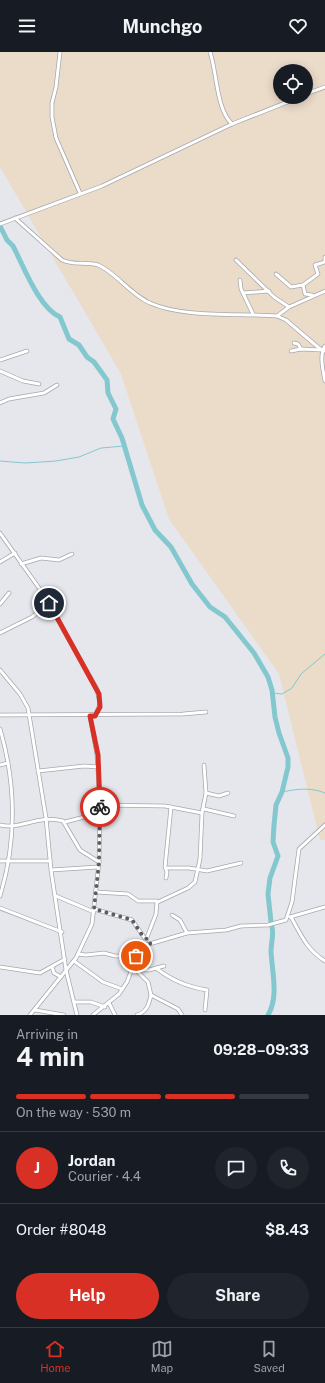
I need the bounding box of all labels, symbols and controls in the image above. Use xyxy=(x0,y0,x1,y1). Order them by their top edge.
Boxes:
icon: menu xyxy=(16,15,38,37)
icon: heart xyxy=(287,15,309,37)
text: Munchgo xyxy=(123,16,202,37)
map controls xyxy=(273,64,313,104)
button: locate xyxy=(273,64,313,104)
pin xyxy=(32,586,66,620)
icon: home xyxy=(38,592,60,614)
courier xyxy=(80,787,120,827)
icon: bike xyxy=(89,796,111,818)
pin xyxy=(119,939,153,973)
icon: bag xyxy=(125,945,147,967)
text: Arriving in xyxy=(16,1027,78,1042)
text: 4 min xyxy=(16,1041,85,1072)
text: 09:28–09:33 xyxy=(213,1041,309,1058)
text: On the way · 530 m xyxy=(16,1105,131,1120)
button: chat xyxy=(215,1147,257,1189)
button: phone xyxy=(267,1147,309,1189)
text: Jordan xyxy=(68,1152,115,1169)
text: J xyxy=(34,1159,40,1176)
text: Courier · 4.4 xyxy=(68,1169,141,1184)
text: Order #8048 xyxy=(16,1221,107,1238)
text: $8.43 xyxy=(265,1221,309,1238)
button: Help xyxy=(16,1273,159,1319)
button: Share xyxy=(167,1273,309,1319)
tab: Home xyxy=(40,1338,70,1374)
tab: Map xyxy=(151,1338,173,1374)
tab: Saved xyxy=(253,1338,285,1374)

